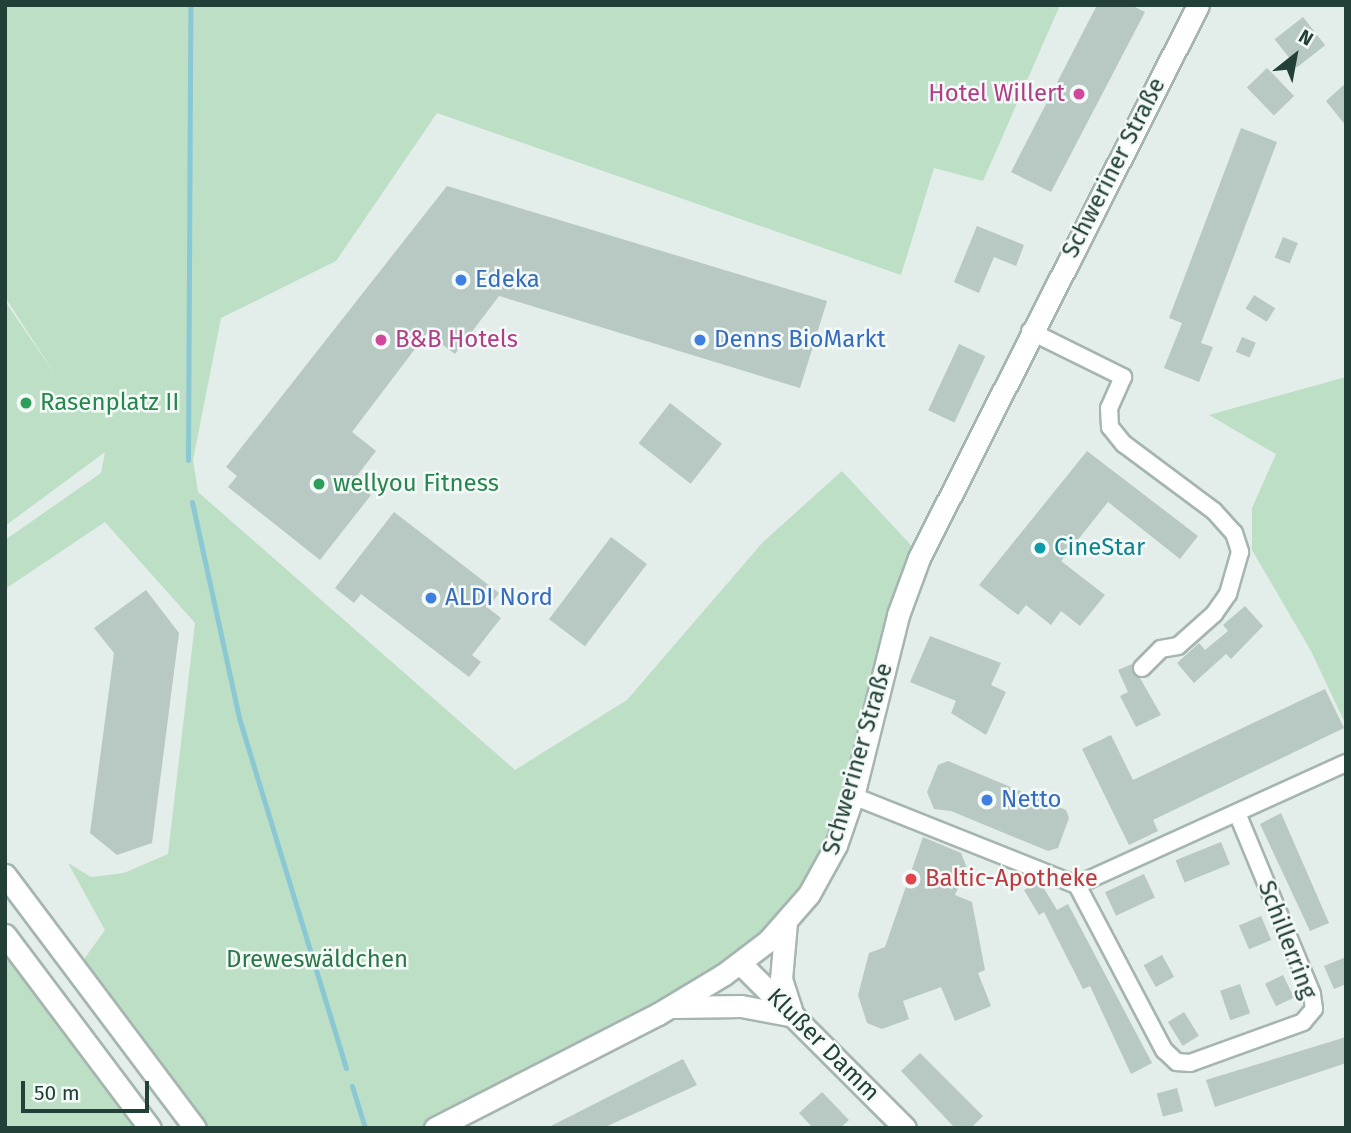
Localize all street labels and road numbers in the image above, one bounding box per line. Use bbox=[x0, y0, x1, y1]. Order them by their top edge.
street label: Schweriner Straße bbox=[1056, 73, 1172, 263]
street label: Schweriner Straße bbox=[817, 660, 899, 858]
street label: Schillerring bbox=[1251, 877, 1323, 1003]
street label: Klußer Damm bbox=[761, 983, 885, 1107]

